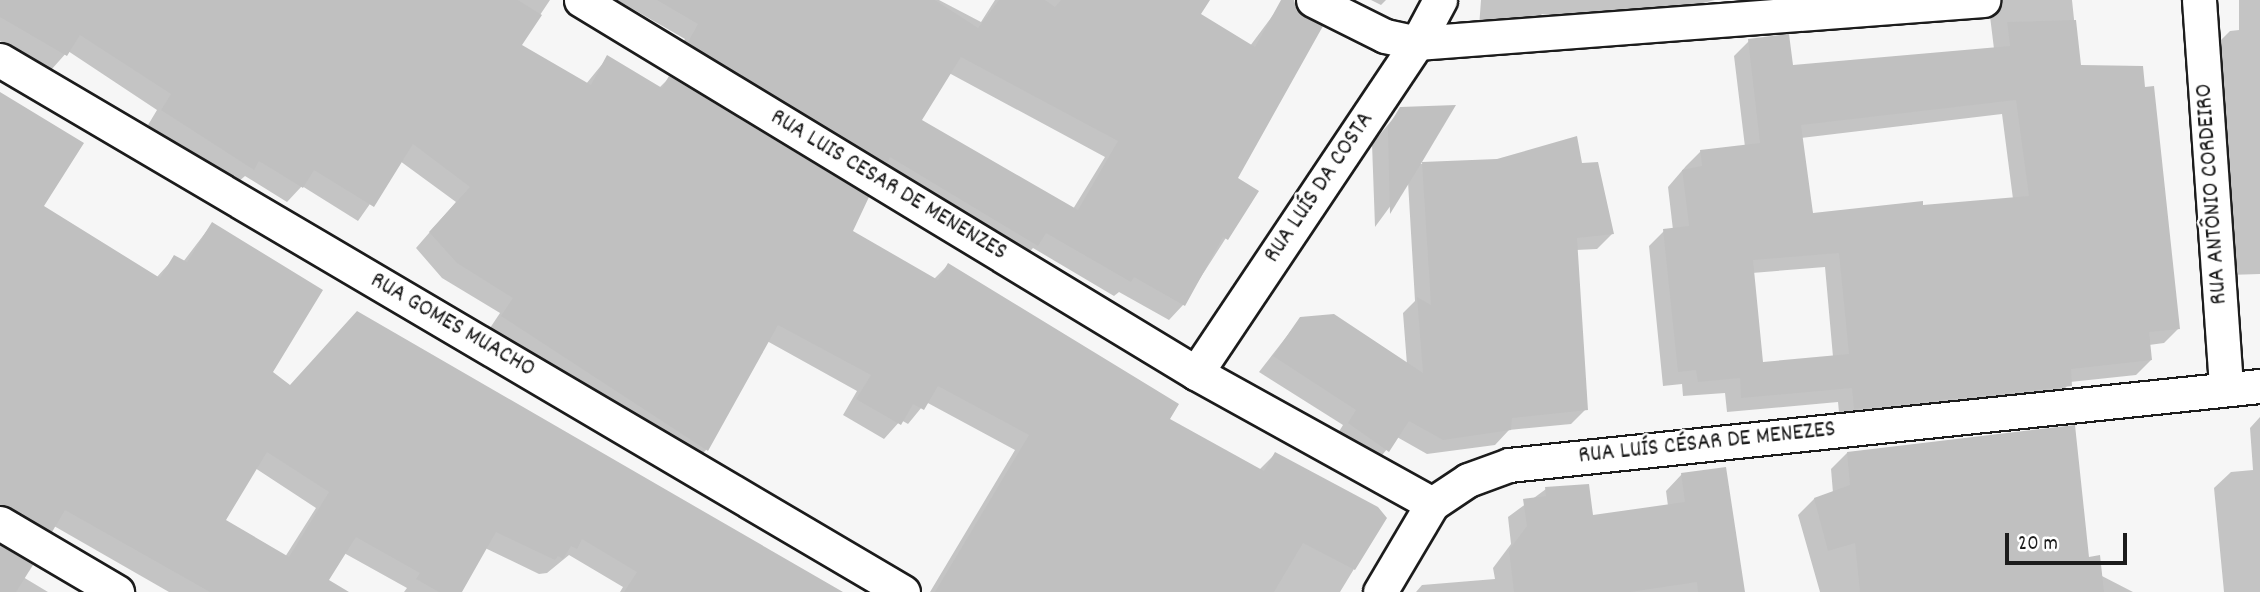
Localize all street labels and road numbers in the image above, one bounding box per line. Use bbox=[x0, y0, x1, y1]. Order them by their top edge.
street label: RUA ANTÔNIO CORDEIRO bbox=[2191, 82, 2235, 306]
street label: RUA LUIS CESAR DE MENENZES bbox=[765, 104, 1011, 268]
street label: RUA LUÍS DA COSTA bbox=[1259, 107, 1381, 269]
street label: RUA GOMES MUACHO bbox=[364, 267, 540, 385]
street label: RUA LUÍS CÉSAR DE MENEZES bbox=[1577, 416, 1837, 472]

